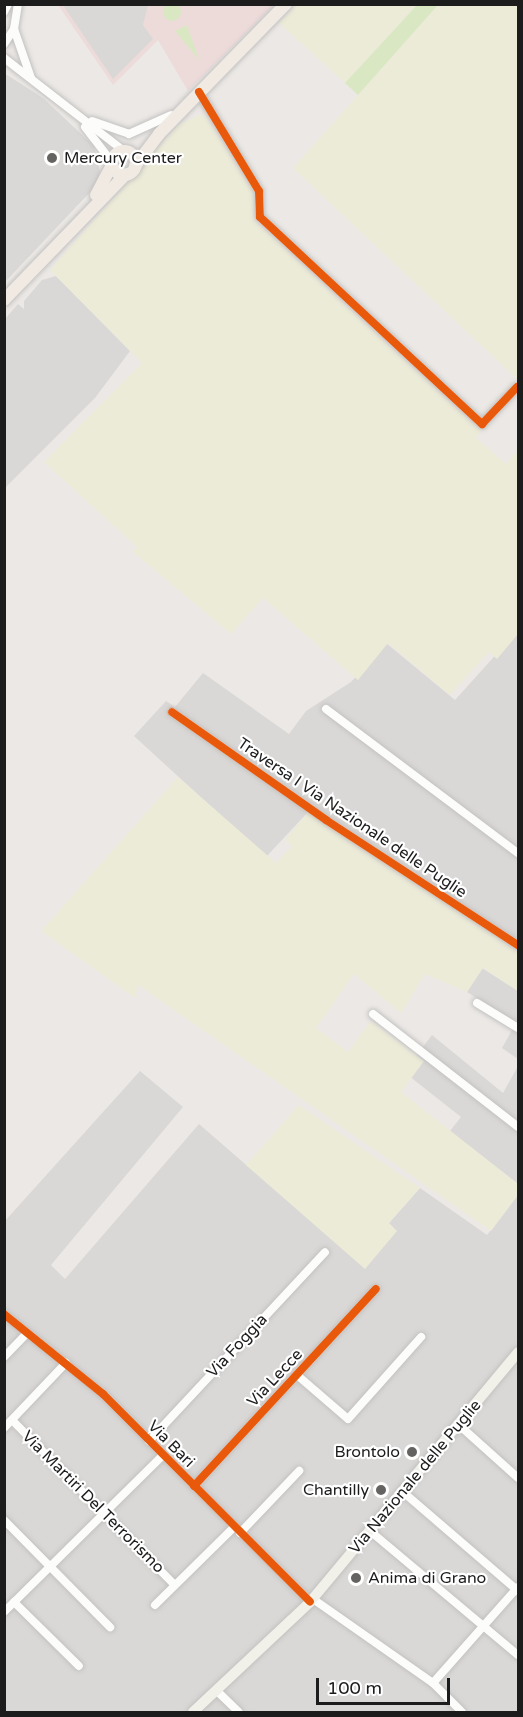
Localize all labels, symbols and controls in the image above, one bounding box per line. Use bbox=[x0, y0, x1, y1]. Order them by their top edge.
place label: Mercury Center bbox=[64, 148, 182, 168]
marker: Mercury Center bbox=[45, 151, 59, 165]
street label: Traversa I Via Nazionale delle Puglie bbox=[234, 734, 470, 902]
street label: Via Foggia bbox=[203, 1310, 271, 1382]
street label: Via Lecce bbox=[243, 1345, 307, 1411]
street label: Via Nazionale delle Puglie bbox=[345, 1396, 485, 1558]
street label: Via Bari bbox=[144, 1417, 198, 1471]
street label: Via Martiri Del Terrorismo bbox=[18, 1427, 168, 1577]
place label: Brontolo bbox=[334, 1442, 400, 1462]
marker: Brontolo bbox=[405, 1445, 419, 1459]
place label: Chantilly bbox=[303, 1480, 369, 1500]
marker: Chantilly bbox=[374, 1483, 388, 1497]
place label: Anima di Grano bbox=[368, 1568, 486, 1588]
marker: Anima di Grano bbox=[349, 1571, 363, 1585]
scale bar bbox=[319, 1666, 452, 1704]
text: 100 m bbox=[327, 1677, 382, 1699]

